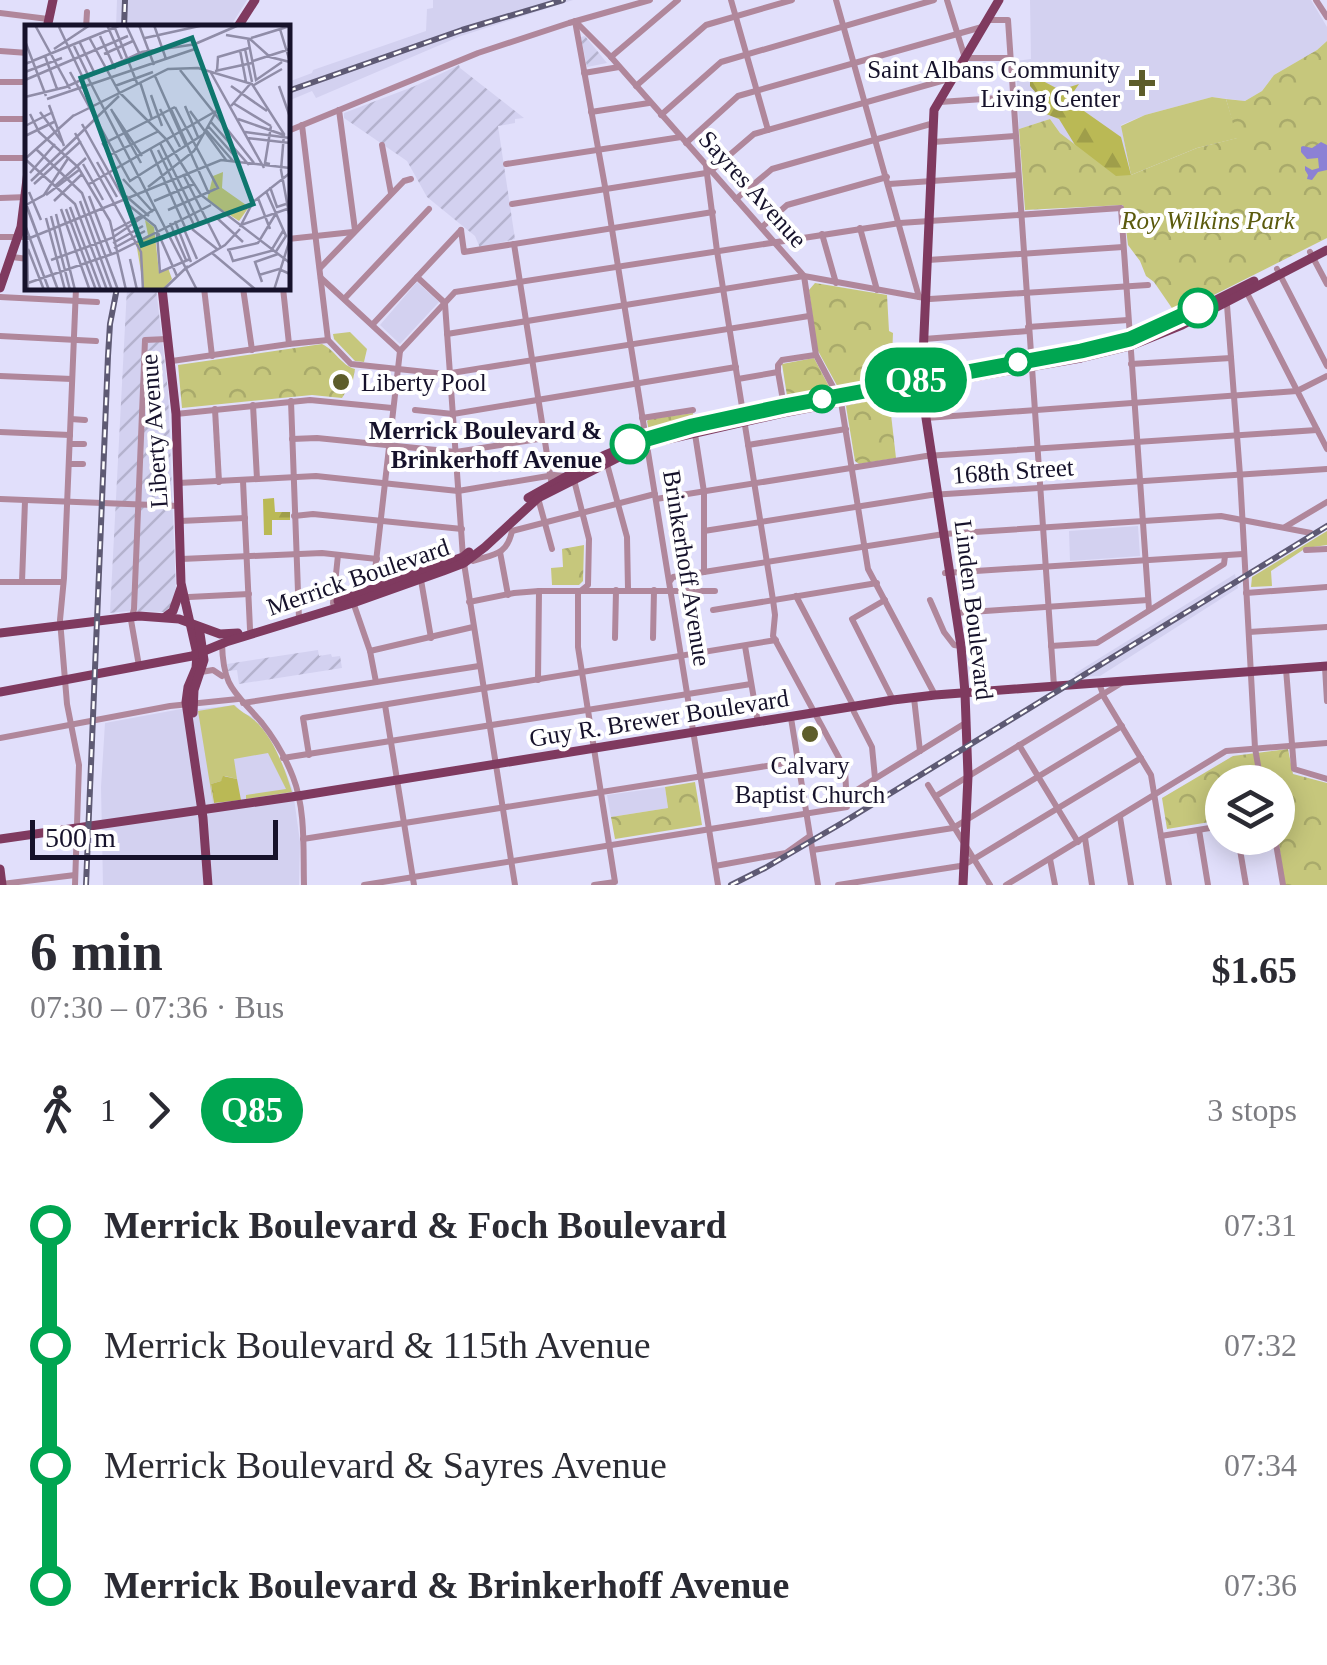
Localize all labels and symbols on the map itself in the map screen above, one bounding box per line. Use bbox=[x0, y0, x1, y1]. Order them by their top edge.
inset map bbox=[25, 25, 290, 290]
place label: Saint Albans Community Living Center bbox=[867, 56, 1121, 112]
marker: Saint Albans Community Living Center bbox=[1129, 70, 1155, 96]
street label: Sayres Avenue bbox=[694, 125, 812, 253]
park label: Roy Wilkins Park bbox=[1120, 207, 1296, 234]
unlabelled marker bbox=[1179, 289, 1217, 327]
line badge: Q85 bbox=[858, 348, 974, 412]
unlabelled marker bbox=[1005, 349, 1031, 375]
street label: Liberty Avenue bbox=[135, 353, 173, 509]
place label: Liberty Pool bbox=[361, 369, 487, 396]
marker: Liberty Pool bbox=[330, 371, 352, 393]
unlabelled marker bbox=[809, 386, 835, 412]
place label: Merrick Boulevard & Brinkerhoff Avenue bbox=[369, 417, 602, 473]
marker: Merrick Boulevard & Brinkerhoff Avenue bbox=[611, 425, 649, 463]
street label: 168th Street bbox=[951, 453, 1075, 489]
street label: Brinkerhoff Avenue bbox=[658, 468, 716, 668]
street label: Linden Boulevard bbox=[950, 518, 999, 702]
street label: Merrick Boulevard bbox=[263, 533, 453, 621]
street label: Guy R. Brewer Boulevard bbox=[527, 684, 791, 752]
marker: Calvary Baptist Church bbox=[799, 723, 821, 745]
place label: Calvary Baptist Church bbox=[735, 752, 886, 808]
scale bar bbox=[30, 815, 278, 860]

